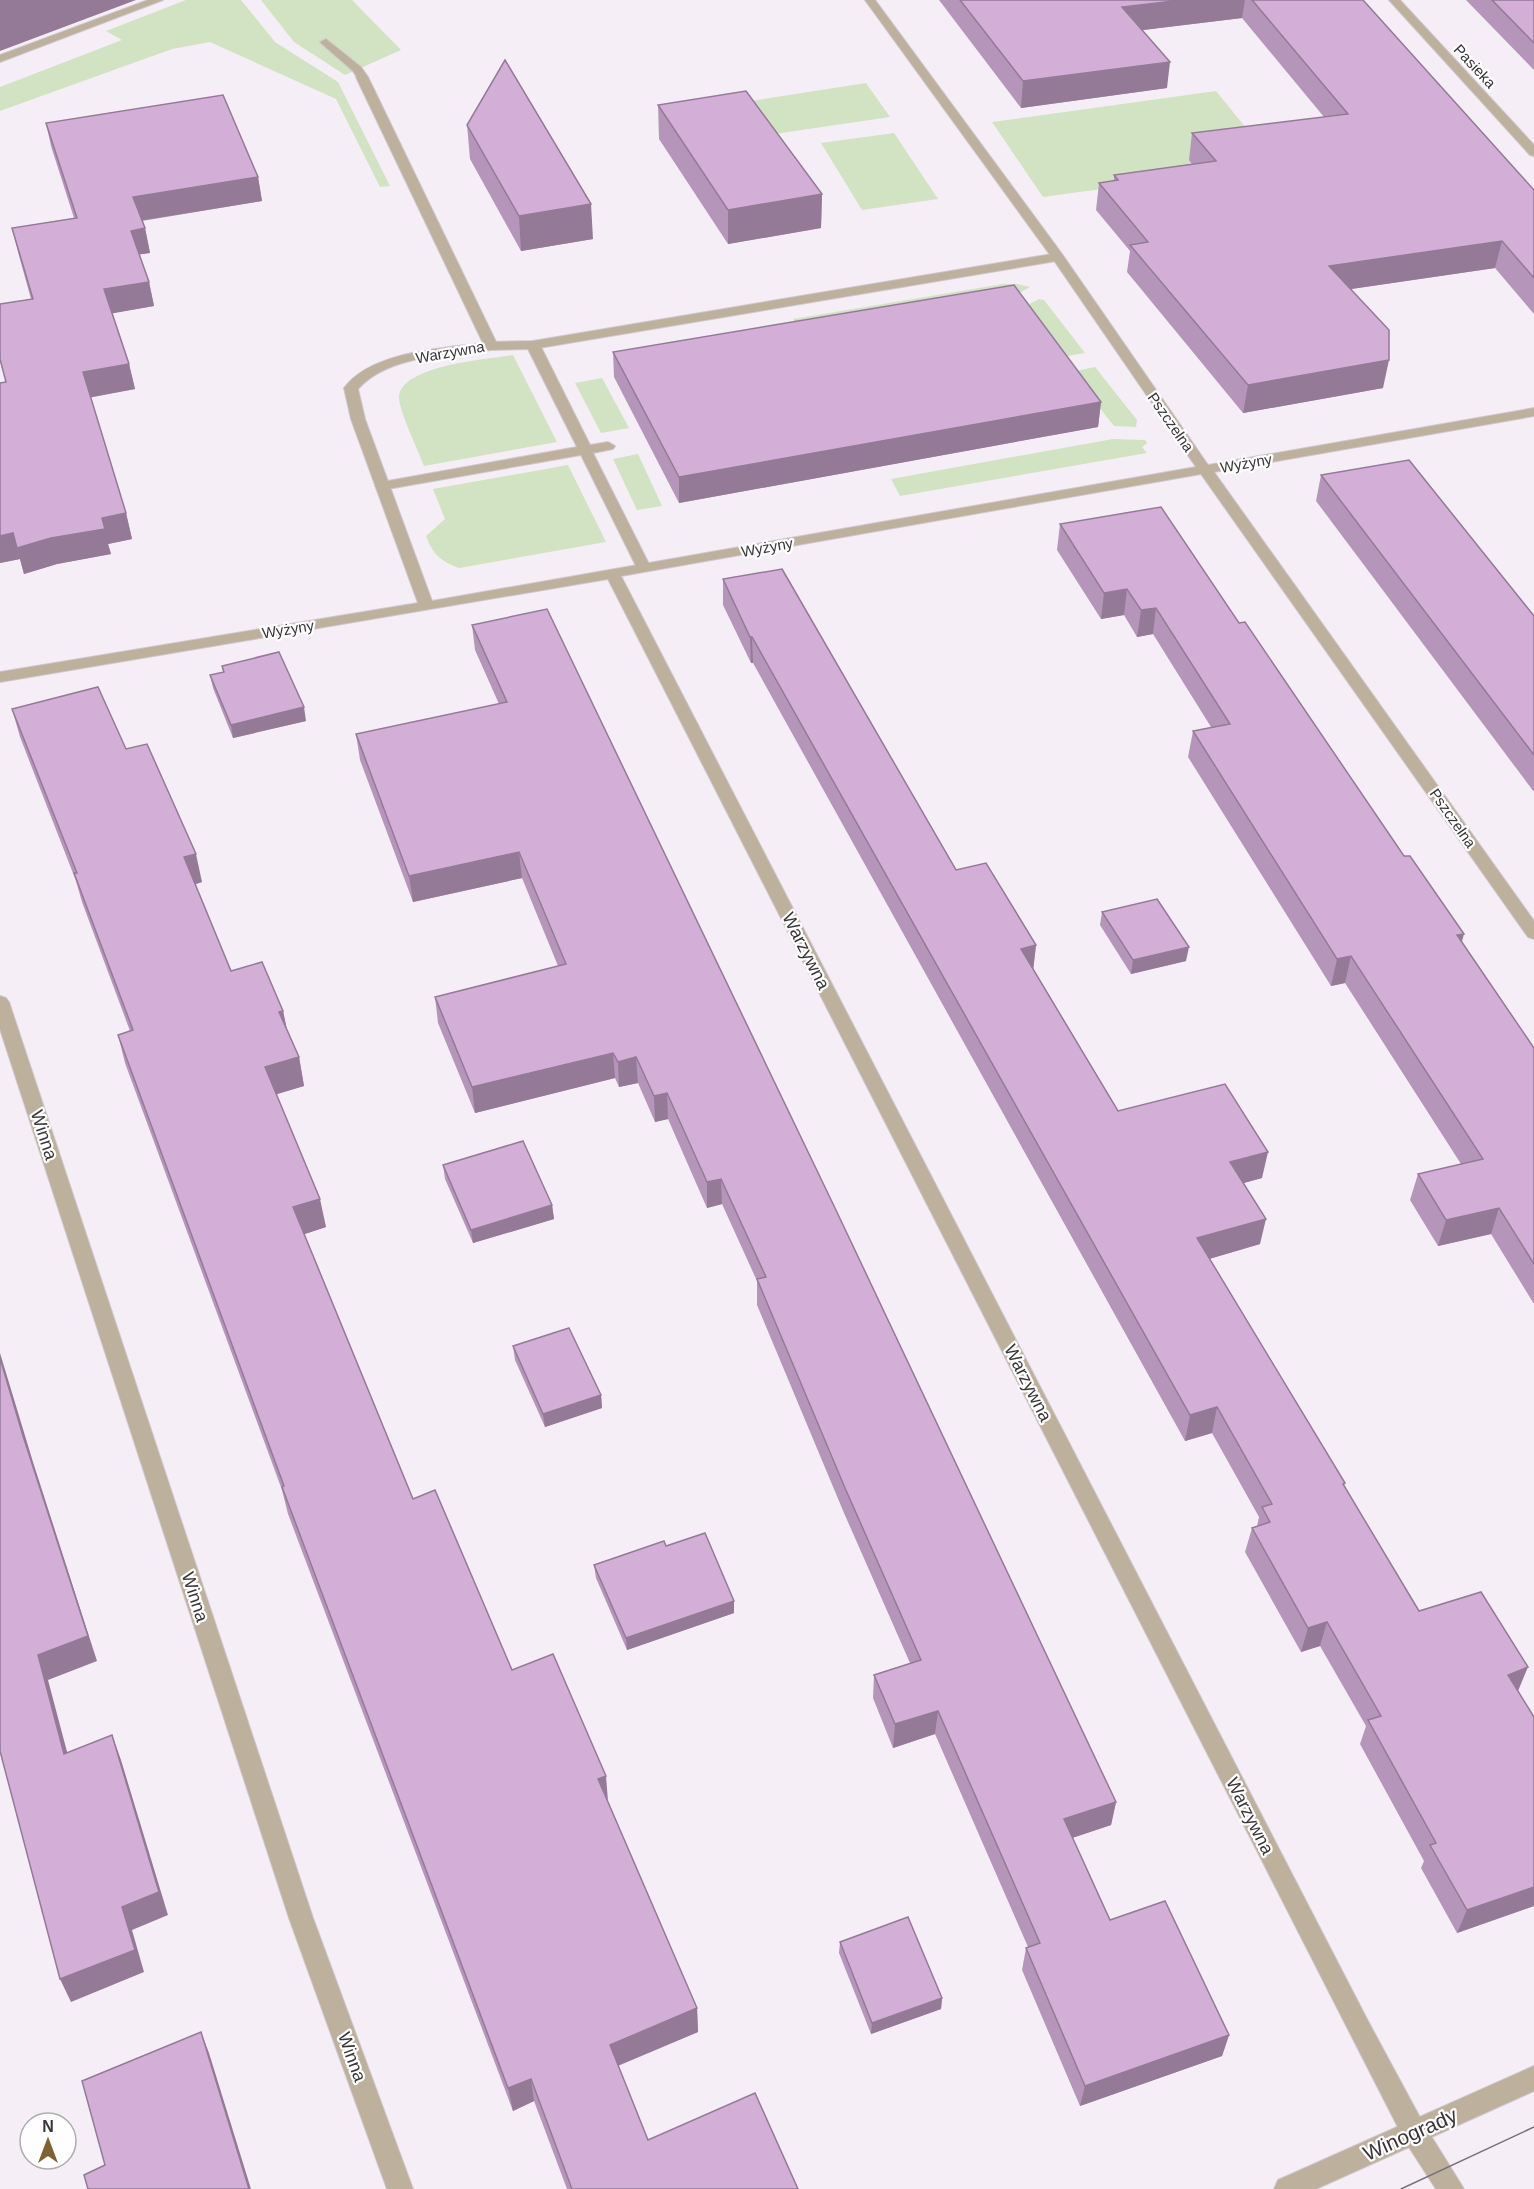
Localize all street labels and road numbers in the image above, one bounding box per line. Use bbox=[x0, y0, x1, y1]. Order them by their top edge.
street label: Pasieka bbox=[1451, 41, 1500, 92]
street label: Warzywna bbox=[414, 337, 486, 366]
street label: Pszczelna bbox=[1144, 389, 1198, 455]
street label: Wyżyny bbox=[1219, 450, 1274, 476]
street label: Wyżyny bbox=[740, 534, 795, 560]
street label: Wyżyny bbox=[261, 616, 316, 641]
street label: Pszczelna bbox=[1426, 785, 1480, 851]
street label: Warzywna bbox=[778, 909, 834, 994]
street label: Winna bbox=[27, 1108, 62, 1163]
street label: Warzywna bbox=[1000, 1341, 1056, 1426]
street label: Winna bbox=[178, 1570, 213, 1625]
street label: Warzywna bbox=[1222, 1774, 1278, 1859]
street label: Winna bbox=[334, 2030, 370, 2085]
street label: Winogrady bbox=[1359, 2103, 1461, 2165]

